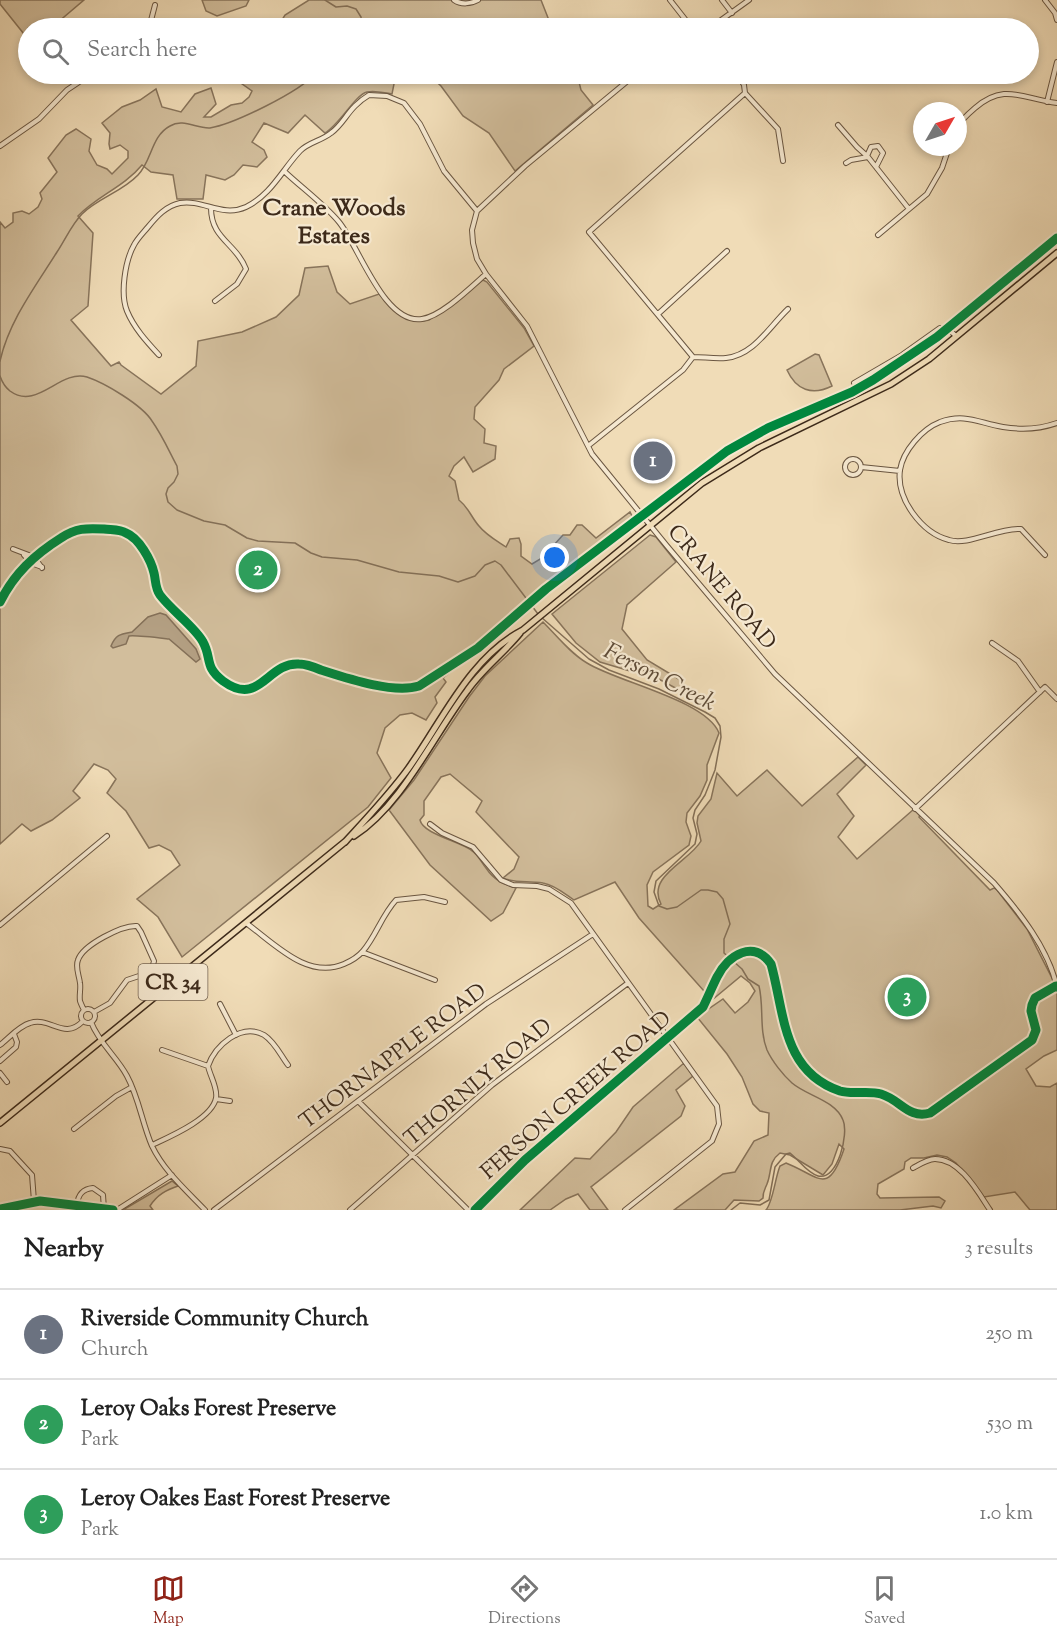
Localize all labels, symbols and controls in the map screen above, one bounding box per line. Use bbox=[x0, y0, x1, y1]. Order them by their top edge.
search box bbox=[18, 18, 1039, 84]
icon: search bbox=[39, 35, 72, 68]
text: Search here bbox=[87, 35, 197, 67]
north arrow bbox=[913, 102, 967, 156]
district label: Crane Woods Estates bbox=[263, 192, 405, 254]
pin: 1 bbox=[634, 438, 672, 484]
street label: CRANE ROAD bbox=[659, 518, 783, 658]
your location bbox=[540, 543, 569, 572]
pin: 2 bbox=[238, 548, 278, 592]
water label: Ferson Creek bbox=[597, 635, 721, 721]
road number: CR 34 bbox=[138, 964, 207, 1000]
pin: 3 bbox=[888, 974, 926, 1020]
street label: THORNAPPLE ROAD bbox=[294, 976, 494, 1138]
street label: FERSON CREEK ROAD bbox=[475, 1004, 679, 1188]
street label: THORNLY ROAD bbox=[398, 1012, 560, 1155]
text: Nearby bbox=[24, 1231, 104, 1268]
text: 3 results bbox=[964, 1235, 1033, 1264]
text: Riverside Community Church bbox=[81, 1304, 369, 1336]
text: 1 bbox=[40, 1320, 47, 1349]
text: 250 m bbox=[985, 1320, 1033, 1349]
text: Church bbox=[81, 1336, 148, 1365]
text: Leroy Oaks Forest Preserve bbox=[81, 1394, 336, 1426]
text: 2 bbox=[39, 1410, 48, 1439]
text: 530 m bbox=[987, 1410, 1033, 1439]
text: Park bbox=[81, 1426, 119, 1455]
text: Leroy Oakes East Forest Preserve bbox=[81, 1484, 390, 1516]
text: 3 bbox=[39, 1500, 48, 1529]
text: 1.0 km bbox=[979, 1500, 1033, 1529]
text: Park bbox=[81, 1516, 119, 1545]
tab: Map bbox=[152, 1572, 185, 1631]
tab: Directions bbox=[488, 1572, 561, 1631]
tab: Saved bbox=[864, 1572, 905, 1631]

